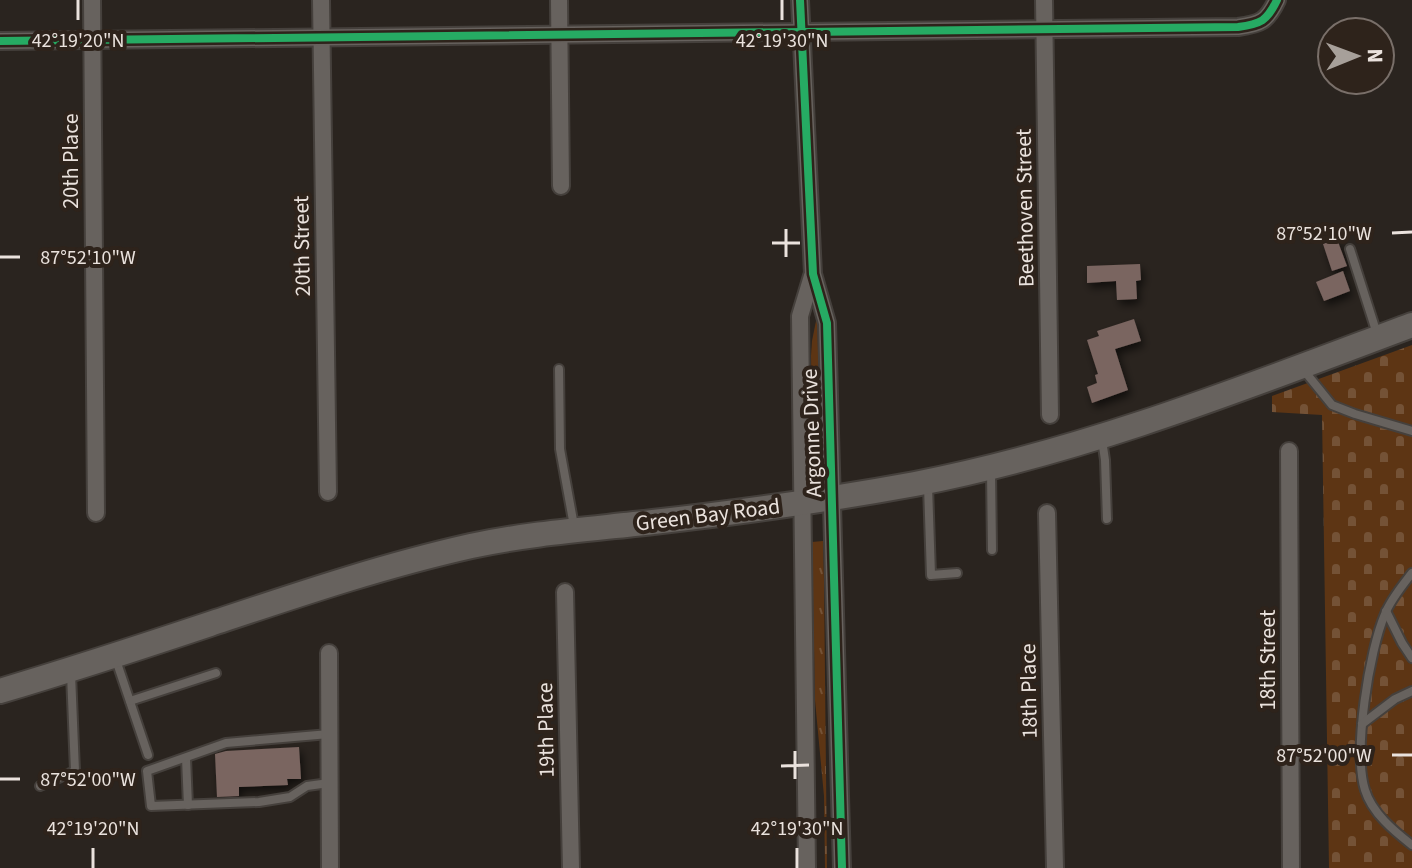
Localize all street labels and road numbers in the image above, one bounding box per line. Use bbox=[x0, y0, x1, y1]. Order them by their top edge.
street label: 20th Place bbox=[55, 113, 87, 209]
street label: Beethoven Street bbox=[1008, 128, 1042, 287]
street label: 20th Street bbox=[285, 195, 319, 297]
street label: Argonne Drive bbox=[794, 368, 830, 498]
street label: Green Bay Road bbox=[634, 490, 782, 540]
street label: 18th Street bbox=[1252, 609, 1284, 710]
street label: 18th Place bbox=[1012, 643, 1046, 739]
street label: 19th Place bbox=[529, 682, 563, 778]

